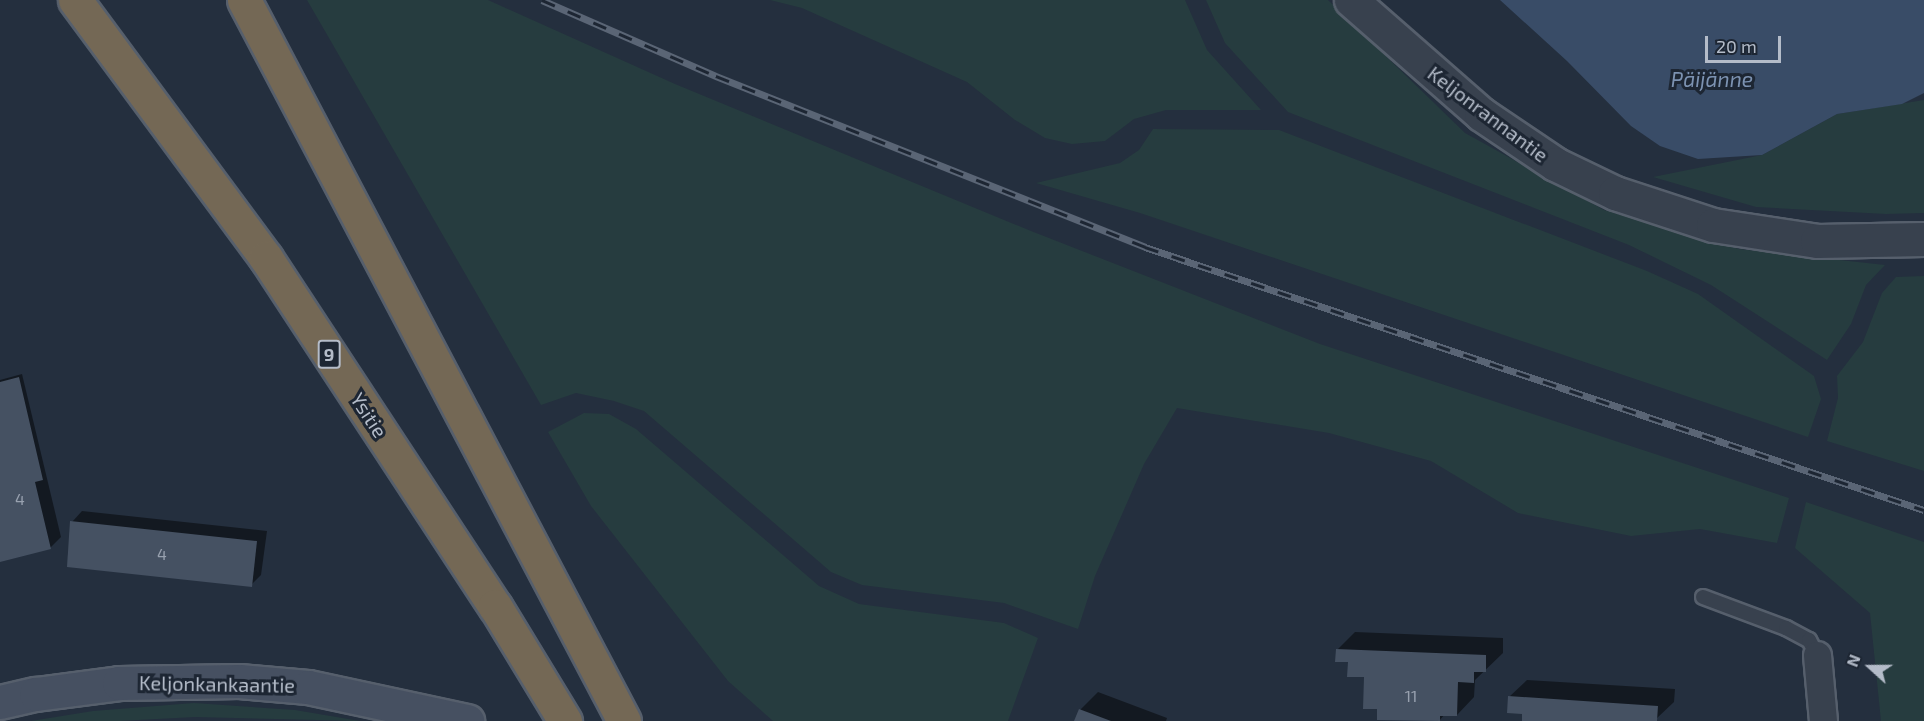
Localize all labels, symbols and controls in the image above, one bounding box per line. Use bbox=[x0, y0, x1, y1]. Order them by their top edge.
scale bar bbox=[1708, 24, 1784, 62]
text: 20 m bbox=[1716, 35, 1757, 57]
street label: Keljonrannantie bbox=[1423, 61, 1553, 167]
water label: Päijänne bbox=[1671, 66, 1753, 92]
road number: 9 bbox=[317, 339, 341, 369]
street label: Ysitie bbox=[346, 388, 392, 442]
house number: 4 bbox=[15, 489, 25, 509]
house number: 4 bbox=[157, 544, 167, 564]
north arrow bbox=[1840, 637, 1900, 697]
text: N bbox=[1842, 652, 1864, 669]
street label: Keljonkankaantie bbox=[139, 671, 295, 697]
house number: 11 bbox=[1405, 686, 1417, 706]

